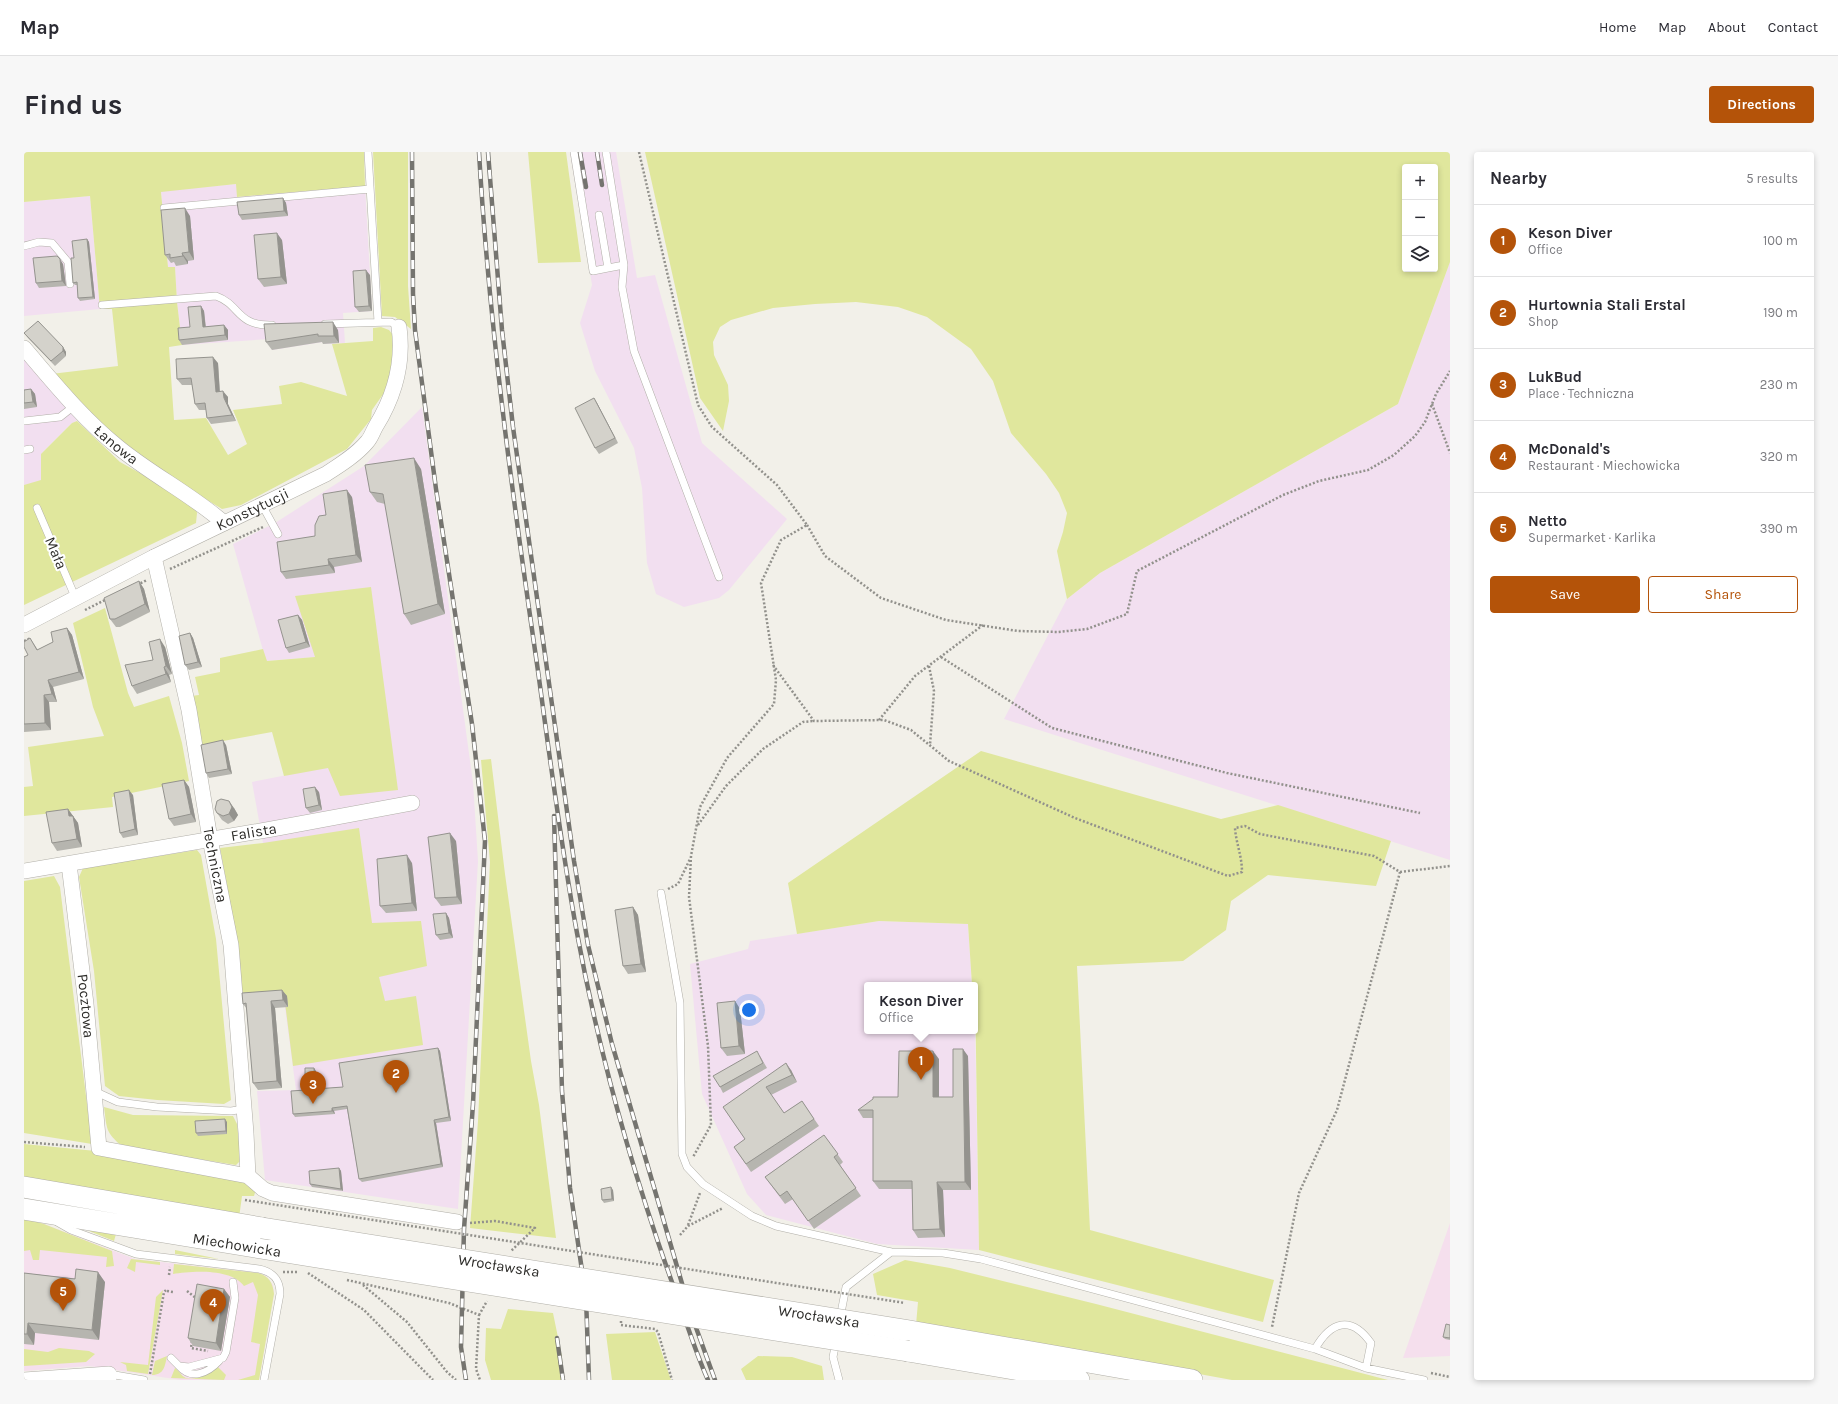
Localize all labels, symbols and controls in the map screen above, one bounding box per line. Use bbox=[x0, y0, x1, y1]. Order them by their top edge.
text: Map bbox=[20, 17, 59, 39]
text: Home bbox=[1599, 19, 1636, 36]
text: Map bbox=[1658, 19, 1686, 36]
text: About bbox=[1708, 19, 1746, 36]
text: Contact bbox=[1768, 19, 1818, 36]
button: Directions bbox=[1709, 86, 1814, 123]
text: Find us bbox=[24, 88, 123, 121]
map controls bbox=[1402, 164, 1438, 272]
button: + bbox=[1402, 164, 1438, 200]
text: Nearby bbox=[1490, 168, 1547, 188]
text: 5 results bbox=[1746, 171, 1798, 186]
button: − bbox=[1402, 200, 1438, 236]
text: Keson Diver bbox=[1528, 224, 1612, 242]
text: 1 bbox=[1501, 233, 1505, 248]
text: 100 m bbox=[1763, 233, 1798, 248]
button: layers bbox=[1402, 236, 1438, 272]
text: Office bbox=[1528, 242, 1563, 257]
text: Hurtownia Stali Erstal bbox=[1528, 296, 1686, 314]
text: 2 bbox=[1499, 305, 1507, 320]
text: 190 m bbox=[1763, 305, 1798, 320]
text: Shop bbox=[1528, 314, 1558, 329]
text: LukBud bbox=[1528, 368, 1582, 386]
text: 3 bbox=[1499, 377, 1507, 392]
text: 230 m bbox=[1760, 377, 1798, 392]
text: Place · Techniczna bbox=[1528, 386, 1634, 401]
street label: Łanowa bbox=[90, 422, 142, 468]
text: McDonald's bbox=[1528, 440, 1610, 458]
text: 4 bbox=[1499, 449, 1507, 464]
text: 320 m bbox=[1760, 449, 1798, 464]
text: Restaurant · Miechowicka bbox=[1528, 458, 1680, 473]
street label: Konstytucji bbox=[213, 484, 292, 535]
text: Netto bbox=[1528, 512, 1567, 530]
text: 5 bbox=[1499, 521, 1507, 536]
text: 390 m bbox=[1760, 521, 1798, 536]
text: Supermarket · Karlika bbox=[1528, 530, 1656, 545]
street label: Mała bbox=[41, 534, 71, 572]
button: Save bbox=[1490, 576, 1640, 613]
button: Share bbox=[1648, 576, 1798, 613]
street label: Falista bbox=[229, 819, 278, 845]
street label: Techniczna bbox=[199, 826, 231, 904]
street label: Pocztowa bbox=[73, 973, 98, 1039]
popup bbox=[864, 982, 978, 1034]
text: Keson Diver bbox=[879, 992, 963, 1010]
your location bbox=[739, 1000, 759, 1020]
text: Office bbox=[879, 1010, 913, 1025]
pin: 1 bbox=[908, 1047, 934, 1080]
pin: 2 bbox=[383, 1060, 409, 1093]
pin: 3 bbox=[300, 1071, 326, 1104]
street label: Miechowicka bbox=[191, 1229, 283, 1261]
street label: Wrocławska bbox=[457, 1250, 541, 1281]
pin: 5 bbox=[50, 1278, 76, 1311]
pin: 4 bbox=[200, 1289, 226, 1322]
street label: Wrocławska bbox=[777, 1301, 861, 1332]

